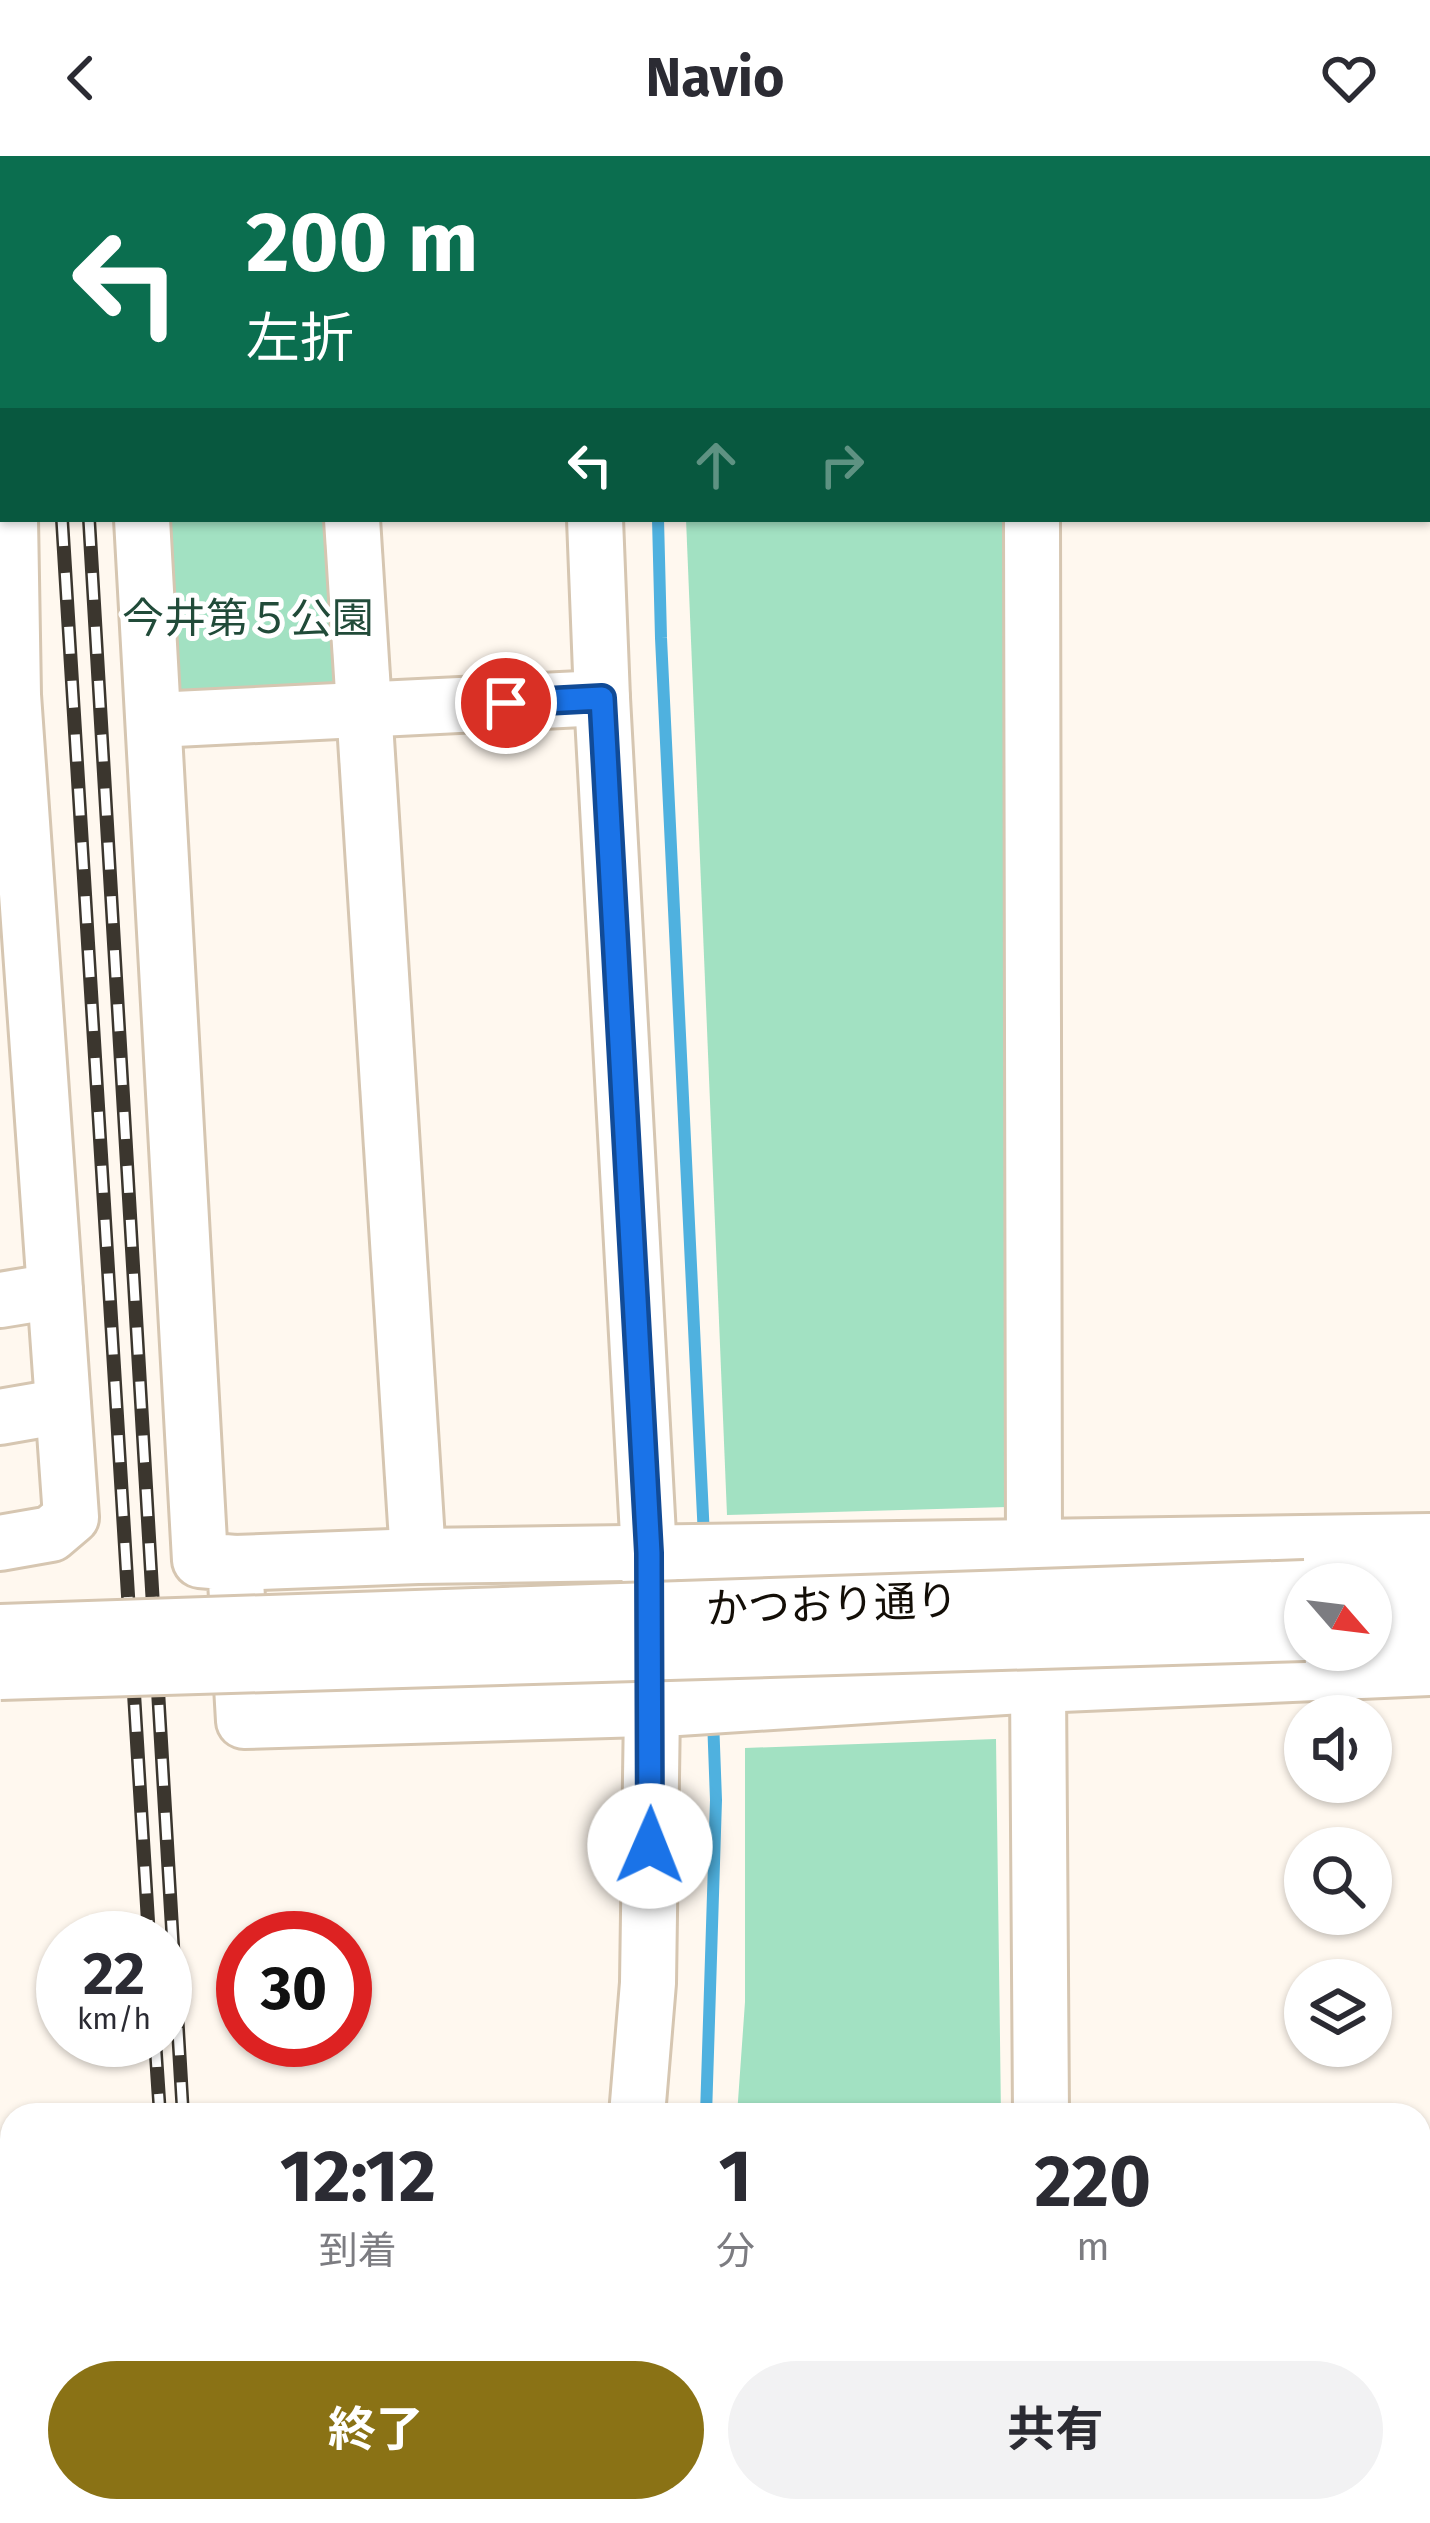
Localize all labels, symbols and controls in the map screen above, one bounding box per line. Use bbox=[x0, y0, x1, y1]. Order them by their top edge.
icon: back bbox=[48, 45, 114, 111]
icon: heart bbox=[1316, 45, 1382, 111]
text: Navio bbox=[645, 46, 785, 110]
text: 200 m bbox=[246, 192, 479, 293]
icon: left bbox=[48, 204, 204, 360]
text: 左折 bbox=[246, 307, 354, 371]
icon: left bbox=[557, 432, 623, 498]
icon: ahead bbox=[683, 432, 749, 498]
icon: right bbox=[809, 432, 875, 498]
park label: 今井第５公園 bbox=[122, 594, 374, 644]
pin bbox=[455, 652, 557, 754]
icon: arrive bbox=[473, 670, 539, 736]
north arrow bbox=[1284, 1563, 1392, 1671]
map controls bbox=[1284, 1563, 1392, 2067]
street label: かつおり通り bbox=[705, 1576, 959, 1634]
button: sound bbox=[1284, 1695, 1392, 1803]
position arrow bbox=[587, 1783, 713, 1909]
button: search bbox=[1284, 1827, 1392, 1935]
speed limit sign: 30 bbox=[216, 1911, 372, 2067]
text: 22 bbox=[83, 1938, 145, 2010]
button: layers bbox=[1284, 1959, 1392, 2067]
text: km/h bbox=[77, 2001, 151, 2037]
text: 12:12 bbox=[280, 2134, 436, 2220]
text: 1 bbox=[719, 2134, 752, 2220]
text: 220 bbox=[1035, 2139, 1151, 2225]
text: m bbox=[1076, 2224, 1110, 2270]
text: 到着 bbox=[319, 2228, 397, 2274]
text: 分 bbox=[716, 2228, 755, 2274]
button: 終了 bbox=[48, 2361, 704, 2499]
button: 共有 bbox=[728, 2361, 1383, 2499]

